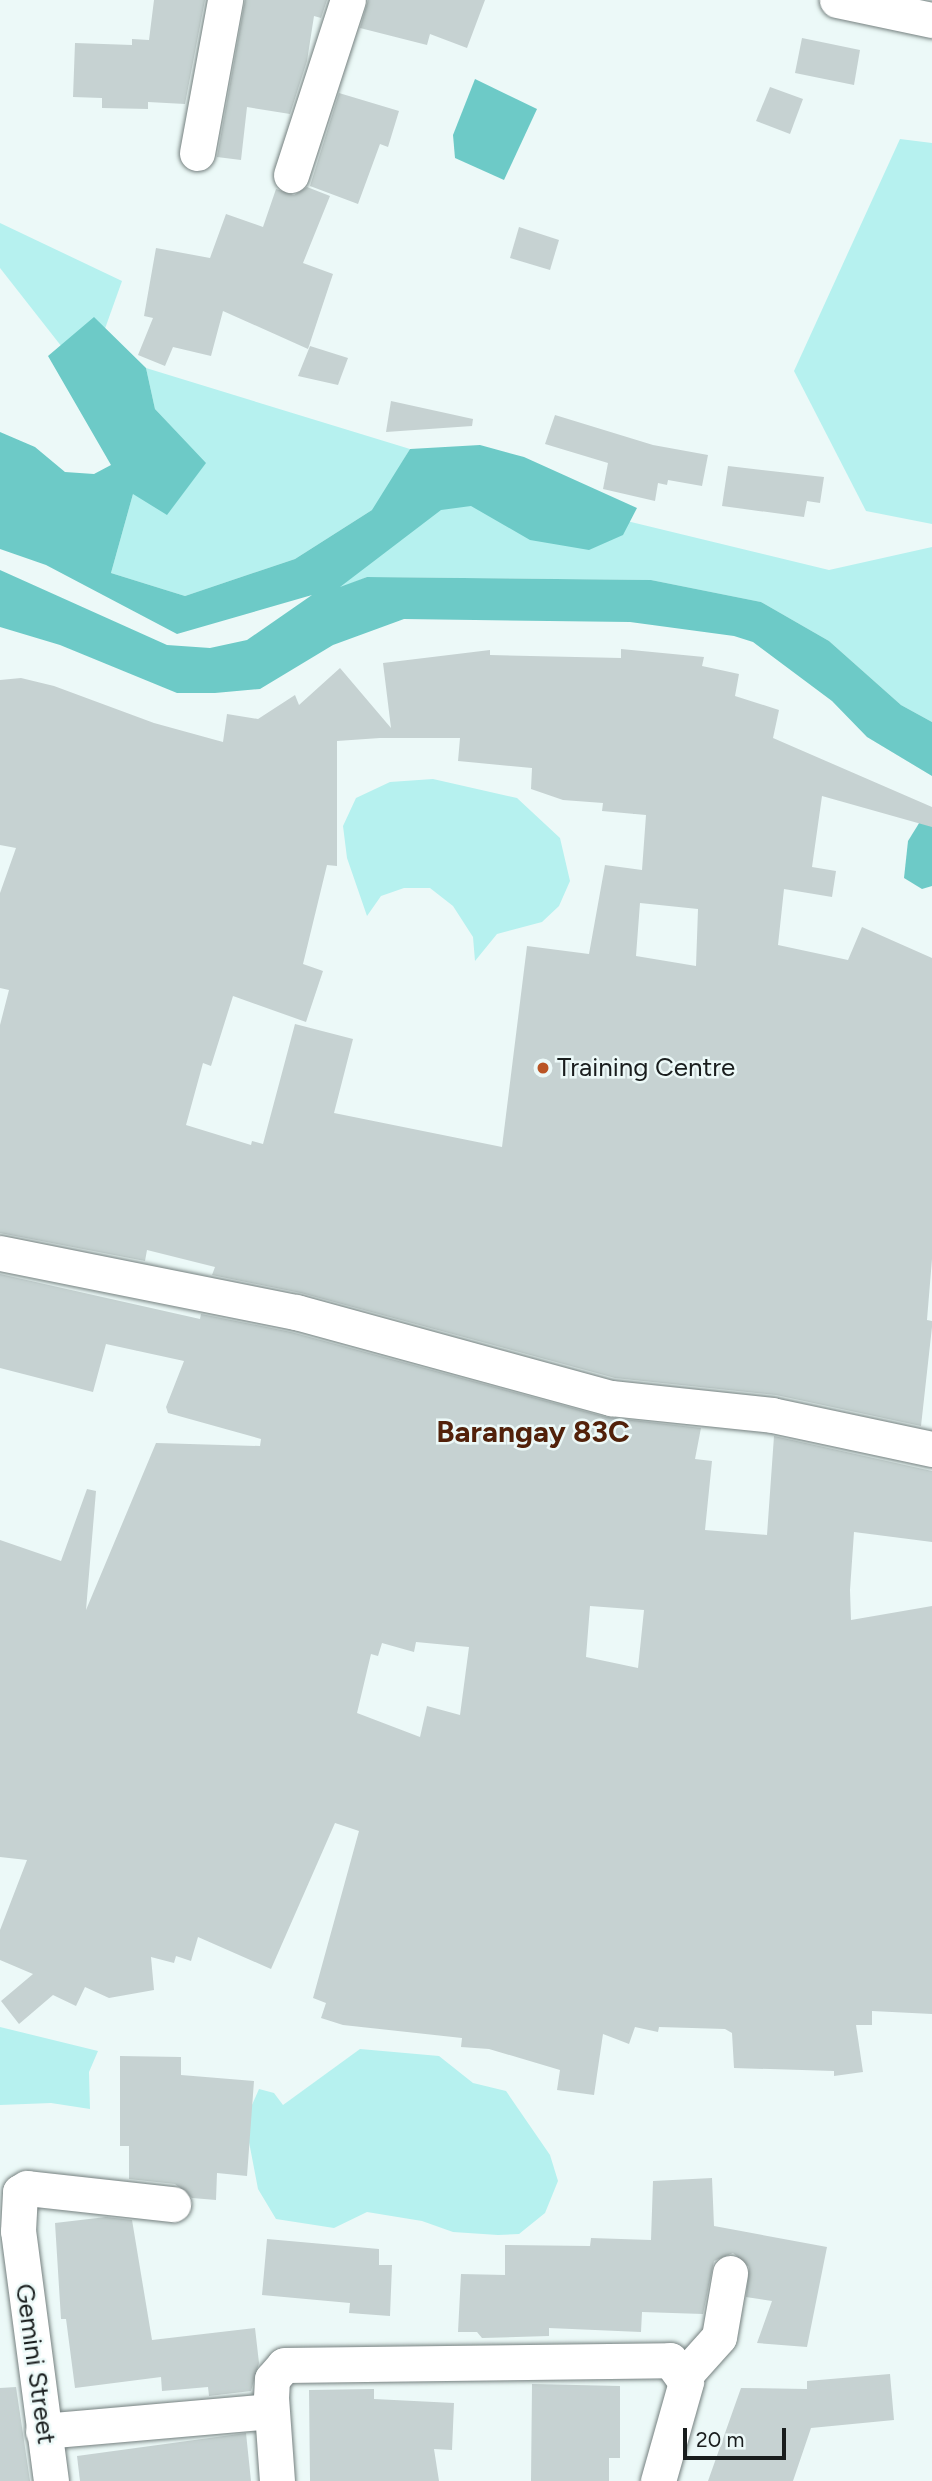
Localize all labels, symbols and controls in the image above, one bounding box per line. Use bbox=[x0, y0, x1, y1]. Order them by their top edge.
place label: Training Centre bbox=[557, 1052, 735, 1084]
marker: Training Centre bbox=[535, 1060, 551, 1076]
district label: Barangay 83C bbox=[436, 1414, 630, 1450]
street label: Gemini Street bbox=[8, 2282, 62, 2446]
scale bar bbox=[687, 2414, 790, 2458]
text: 20 m bbox=[696, 2427, 744, 2452]

